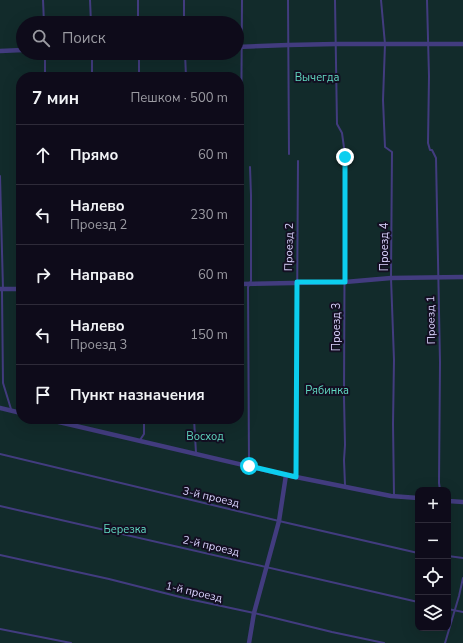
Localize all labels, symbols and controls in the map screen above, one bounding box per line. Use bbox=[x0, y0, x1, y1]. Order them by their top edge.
search box bbox=[16, 16, 244, 60]
icon: search bbox=[30, 27, 52, 49]
text: Поиск bbox=[62, 28, 106, 48]
park label: Вычегда bbox=[295, 70, 339, 85]
text: 7 мин bbox=[32, 87, 79, 110]
text: Пешком · 500 m bbox=[130, 89, 228, 107]
icon: ahead bbox=[32, 144, 54, 166]
text: Прямо bbox=[70, 145, 118, 165]
text: 60 m bbox=[198, 146, 228, 164]
route end bbox=[336, 148, 354, 166]
text: Налево bbox=[70, 196, 125, 216]
icon: left bbox=[32, 204, 54, 226]
text: 230 m bbox=[190, 206, 228, 224]
text: Проезд 2 bbox=[70, 216, 127, 234]
street label: Проезд 4 bbox=[377, 222, 392, 271]
street label: Проезд 2 bbox=[281, 223, 297, 271]
icon: right bbox=[32, 264, 54, 286]
text: Направо bbox=[70, 265, 134, 285]
text: 60 m bbox=[198, 266, 228, 284]
street label: Проезд 1 bbox=[423, 296, 439, 344]
street label: Проезд 3 bbox=[329, 303, 344, 351]
text: Налево bbox=[70, 316, 125, 336]
icon: left bbox=[32, 324, 54, 346]
text: 150 m bbox=[190, 326, 228, 344]
text: Проезд 3 bbox=[70, 336, 127, 354]
park label: Рябинка bbox=[305, 383, 349, 398]
icon: arrive bbox=[32, 384, 54, 406]
text: Пункт назначения bbox=[70, 385, 205, 405]
park label: Восход bbox=[186, 429, 224, 444]
route start bbox=[240, 457, 258, 475]
street label: 3-й проезд bbox=[181, 483, 241, 511]
map controls bbox=[415, 487, 451, 631]
button: + bbox=[415, 487, 451, 523]
park label: Березка bbox=[104, 522, 147, 537]
button: − bbox=[415, 523, 451, 559]
street label: 2-й проезд bbox=[181, 532, 241, 560]
button: locate bbox=[415, 559, 451, 595]
street label: 1-й проезд bbox=[164, 578, 224, 606]
button: layers bbox=[415, 595, 451, 631]

